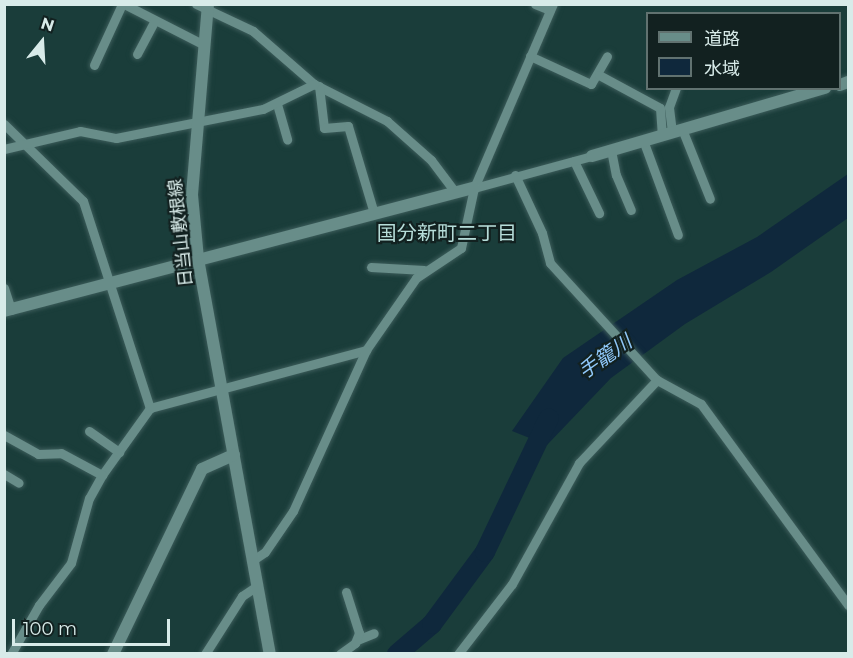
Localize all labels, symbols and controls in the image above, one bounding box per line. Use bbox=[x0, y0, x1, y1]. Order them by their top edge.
north arrow bbox=[12, 12, 72, 72]
legend bbox=[646, 12, 841, 90]
text: N bbox=[39, 13, 57, 35]
text: 道路 bbox=[704, 28, 740, 50]
text: 水域 bbox=[704, 58, 740, 80]
street label: 日当山敷根線 bbox=[165, 178, 197, 288]
district label: 国分新町二丁目 bbox=[377, 221, 517, 245]
water label: 手籠川 bbox=[574, 330, 636, 384]
scale bar bbox=[15, 607, 172, 645]
text: 100 m bbox=[23, 618, 77, 640]

